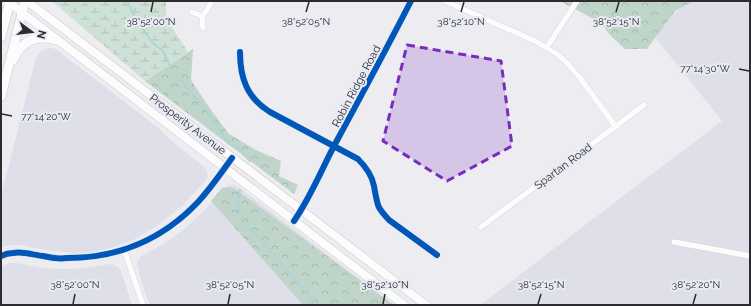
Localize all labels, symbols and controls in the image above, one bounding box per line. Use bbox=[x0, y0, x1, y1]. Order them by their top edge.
north arrow bbox=[12, 12, 52, 52]
text: 38°52'00"N bbox=[126, 16, 176, 27]
text: 38°52'05"N bbox=[282, 16, 330, 27]
text: 38°52'10"N bbox=[437, 16, 485, 27]
text: 38°52'15"N bbox=[593, 16, 639, 27]
text: N bbox=[34, 29, 49, 40]
street label: Robin Ridge Road bbox=[329, 43, 384, 129]
text: 77°14'30"W bbox=[680, 63, 730, 74]
street label: Prosperity Avenue bbox=[147, 91, 229, 158]
text: 77°14'20"W bbox=[21, 111, 71, 122]
street label: Spartan Road bbox=[532, 140, 595, 192]
text: 38°52'00"N bbox=[50, 279, 100, 290]
text: 38°52'05"N bbox=[206, 279, 254, 290]
text: 38°52'10"N bbox=[361, 279, 409, 290]
text: 38°52'15"N bbox=[518, 279, 564, 290]
text: 38°52'20"N bbox=[672, 279, 720, 290]

